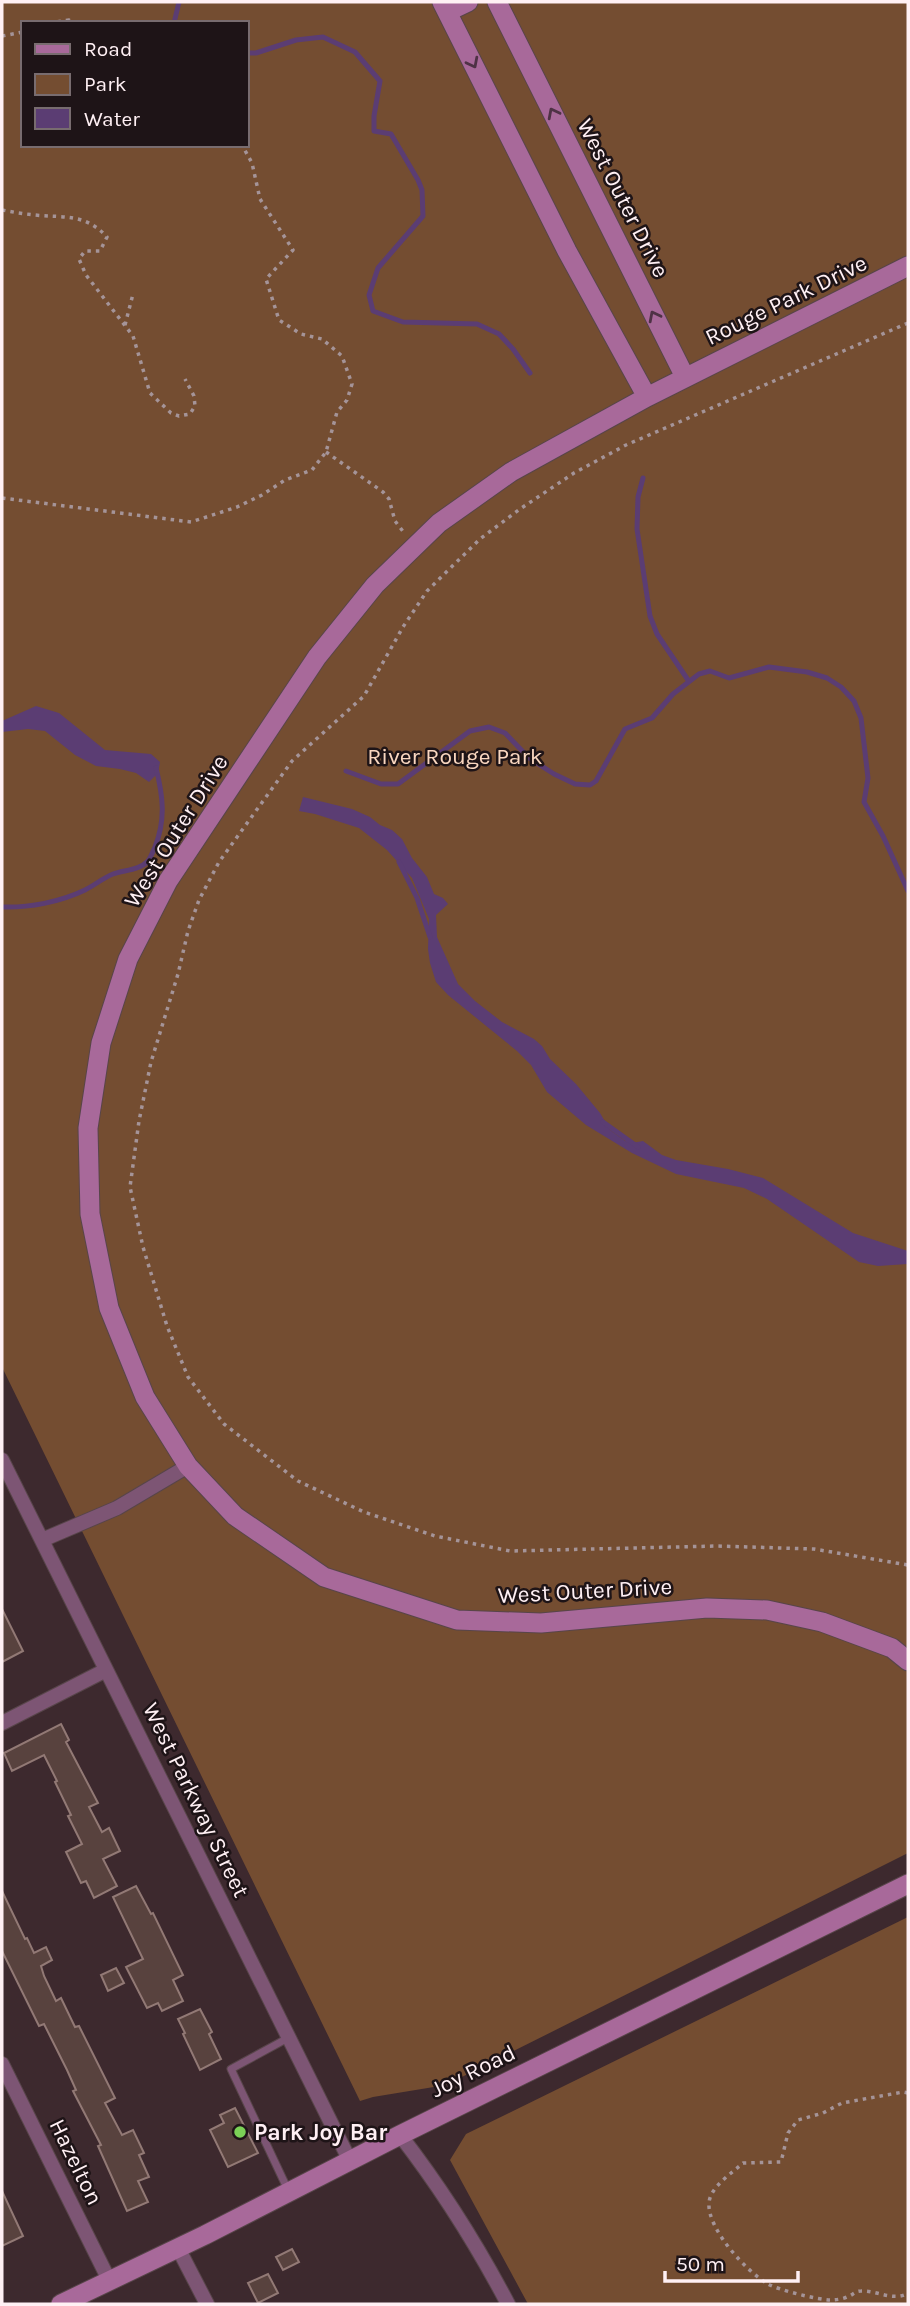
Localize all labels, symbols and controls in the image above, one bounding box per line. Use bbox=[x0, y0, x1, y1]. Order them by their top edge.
legend bbox=[21, 21, 248, 147]
text: Road bbox=[84, 37, 132, 61]
one-way arrow bbox=[464, 56, 478, 68]
text: Park bbox=[84, 72, 127, 96]
text: Water bbox=[84, 107, 140, 131]
one-way arrow bbox=[547, 108, 561, 120]
street label: West Outer Drive bbox=[571, 114, 675, 282]
street label: Rouge Park Drive bbox=[701, 249, 871, 351]
one-way arrow bbox=[649, 311, 663, 323]
park label: River Rouge Park bbox=[367, 743, 543, 770]
street label: West Outer Drive bbox=[118, 750, 234, 912]
street label: West Outer Drive bbox=[497, 1573, 673, 1609]
street label: West Parkway Street bbox=[137, 1698, 255, 1902]
street label: Joy Road bbox=[426, 2039, 520, 2103]
street label: Hazelton bbox=[44, 2115, 108, 2209]
place label: Park Joy Bar bbox=[254, 2119, 387, 2146]
marker: Park Joy Bar bbox=[232, 2124, 248, 2140]
scale bar bbox=[665, 2240, 798, 2284]
text: 50 m bbox=[676, 2252, 725, 2276]

